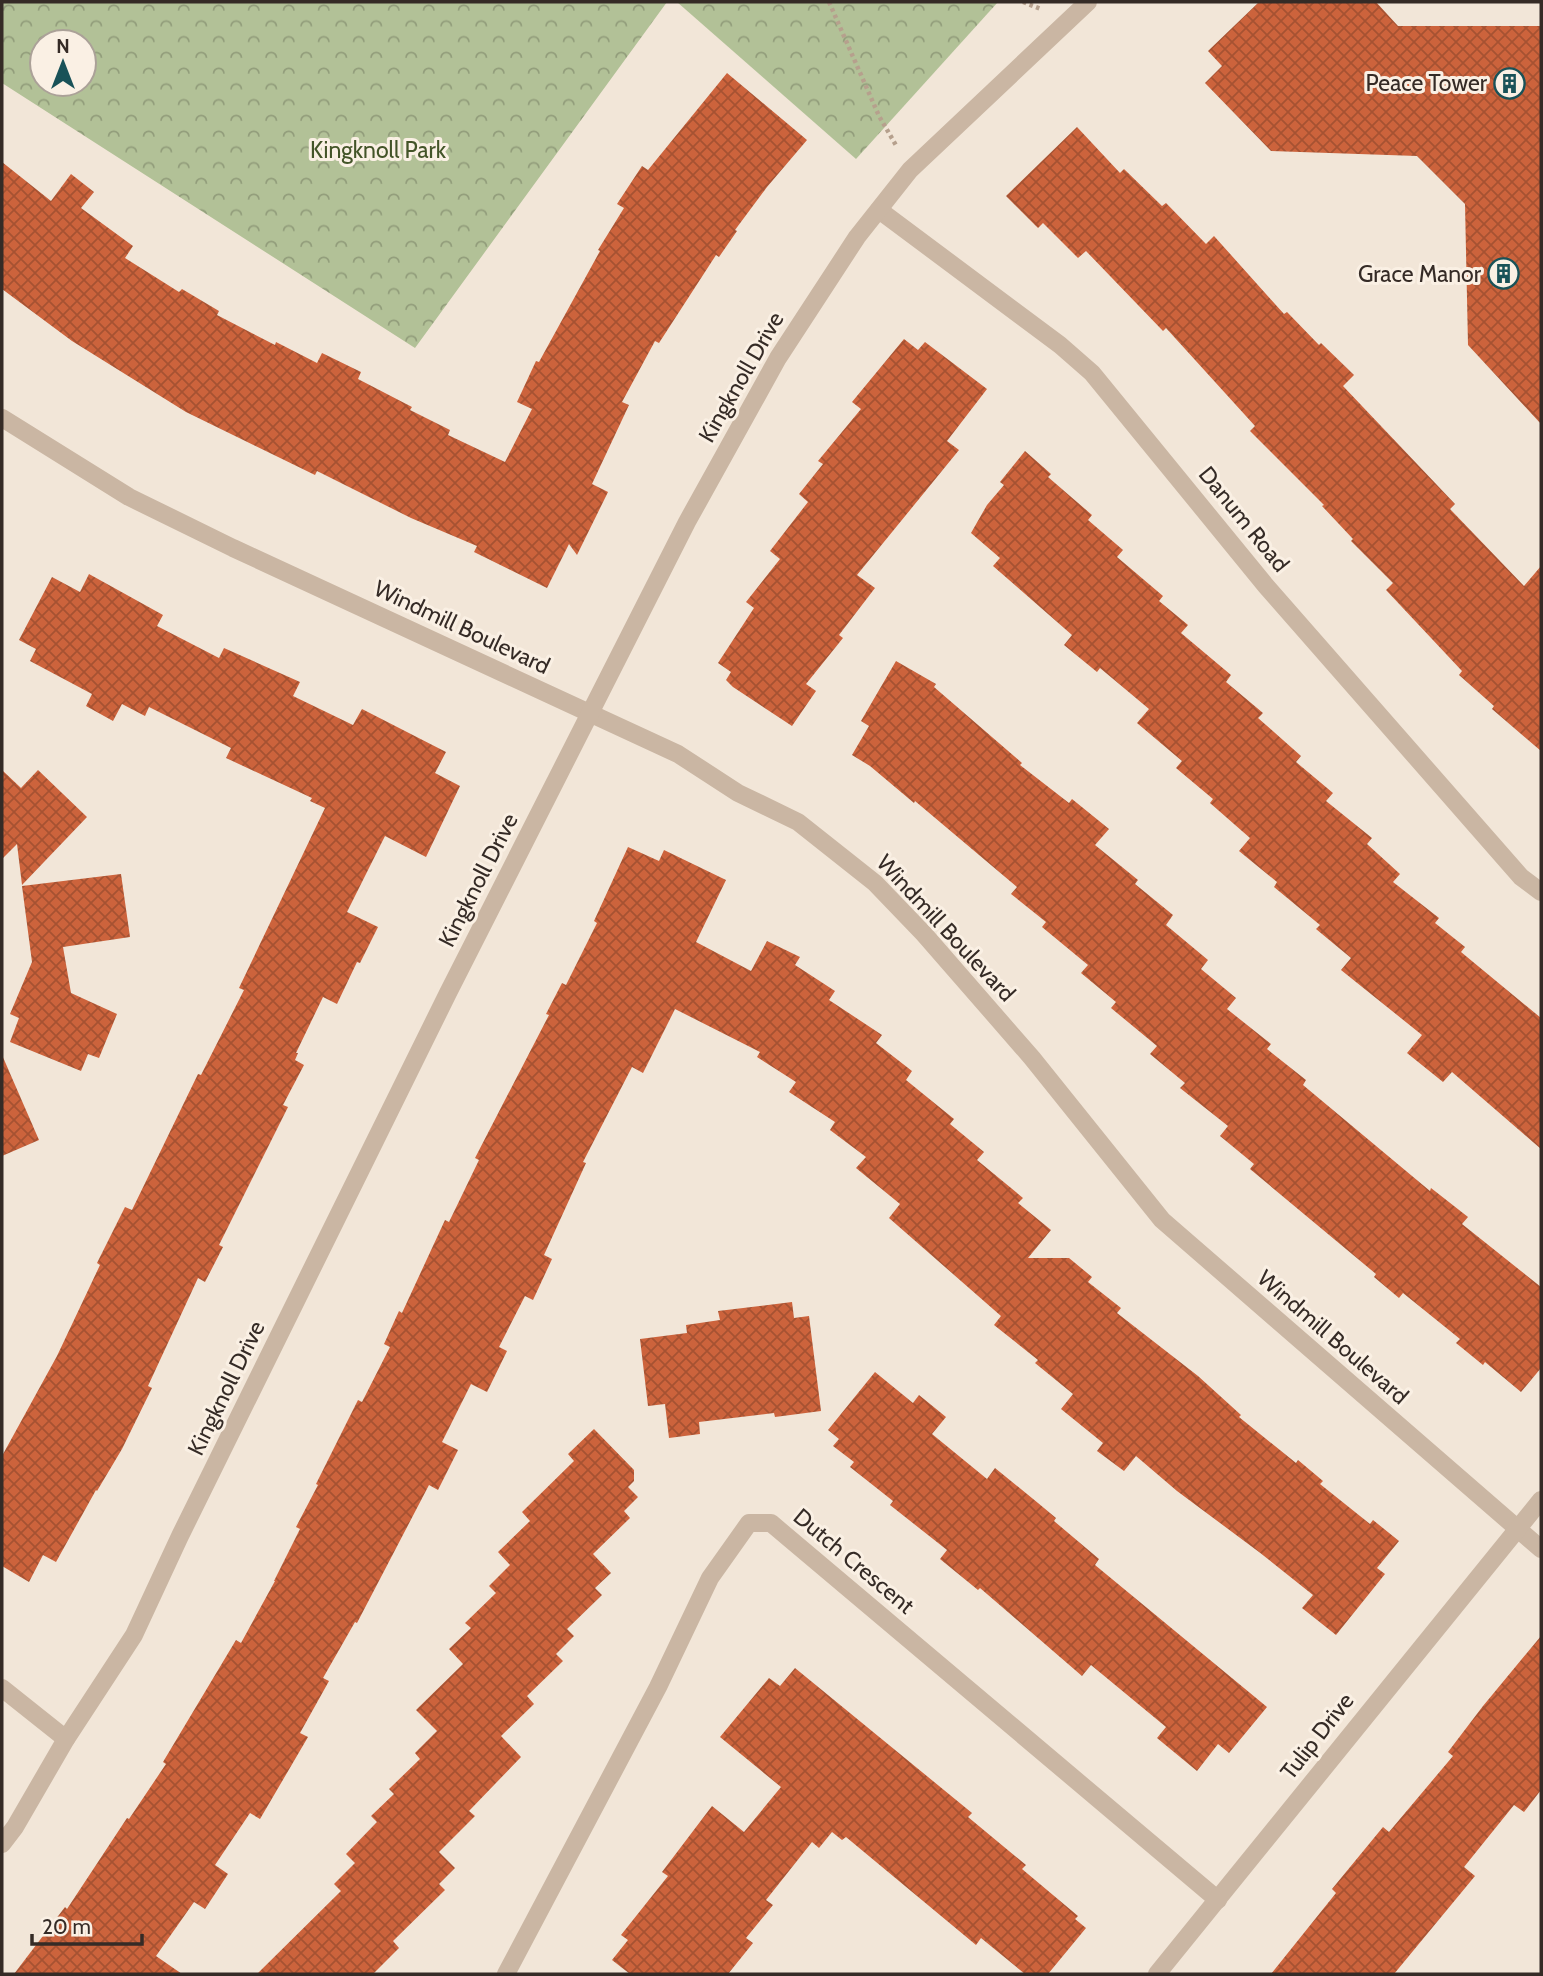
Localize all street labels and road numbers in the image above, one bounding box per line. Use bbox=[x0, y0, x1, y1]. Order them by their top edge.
street label: Kingknoll Drive bbox=[692, 307, 790, 447]
street label: Danum Road bbox=[1193, 461, 1295, 577]
street label: Windmill Boulevard bbox=[370, 574, 554, 680]
street label: Kingknoll Drive bbox=[432, 808, 524, 951]
street label: Windmill Boulevard bbox=[871, 849, 1021, 1007]
street label: Windmill Boulevard bbox=[1252, 1264, 1414, 1410]
street label: Kingknoll Drive bbox=[181, 1316, 271, 1460]
street label: Dutch Crescent bbox=[788, 1502, 920, 1620]
street label: Tulip Drive bbox=[1275, 1687, 1360, 1785]

